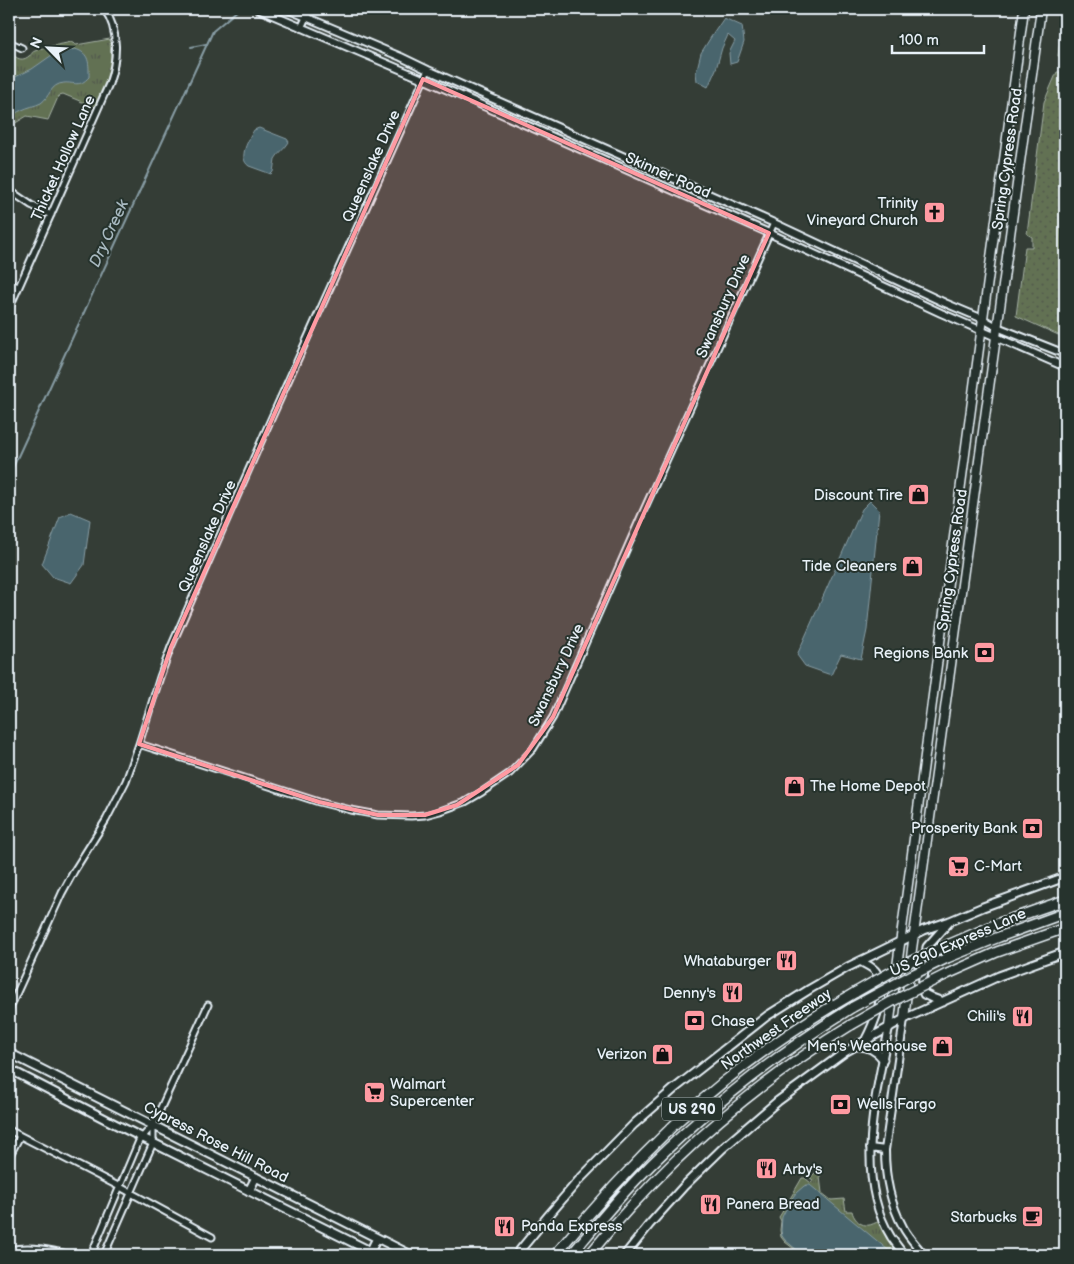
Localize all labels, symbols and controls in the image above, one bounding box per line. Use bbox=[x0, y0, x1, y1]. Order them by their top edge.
north arrow bbox=[22, 22, 72, 72]
scale bar bbox=[892, 22, 984, 54]
text: 100 m bbox=[899, 31, 939, 50]
text: N bbox=[27, 35, 46, 51]
street label: Spring Cypress Road bbox=[988, 87, 1027, 231]
street label: Thicket Hollow Lane bbox=[27, 92, 100, 224]
street label: Queenslake Drive bbox=[338, 107, 405, 225]
street label: Skinner Road bbox=[622, 148, 713, 203]
place label: Trinity Vineyard Church bbox=[807, 194, 918, 230]
water label: Dry Creek bbox=[86, 196, 134, 270]
church icon: Trinity Vineyard Church bbox=[922, 200, 946, 224]
street label: Swansbury Drive bbox=[692, 251, 755, 361]
street label: Queenslake Drive bbox=[174, 477, 241, 595]
shop icon: Discount Tire bbox=[907, 483, 931, 507]
place label: Discount Tire bbox=[814, 486, 903, 505]
street label: Spring Cypress Road bbox=[933, 488, 972, 632]
shop icon: Tide Cleaners bbox=[901, 554, 925, 578]
place label: Tide Cleaners bbox=[802, 557, 898, 576]
street label: Swansbury Drive bbox=[524, 621, 589, 730]
bank icon: Regions Bank bbox=[972, 641, 996, 665]
place label: Regions Bank bbox=[873, 644, 969, 663]
shop icon: The Home Depot bbox=[782, 774, 806, 798]
place label: The Home Depot bbox=[810, 777, 926, 796]
bank icon: Prosperity Bank bbox=[1021, 816, 1045, 840]
place label: Prosperity Bank bbox=[911, 819, 1018, 838]
supermarket icon: C-Mart bbox=[946, 854, 970, 878]
place label: C-Mart bbox=[974, 857, 1022, 876]
street label: US 290 Express Lane bbox=[887, 904, 1029, 981]
restaurant icon: Whataburger bbox=[775, 949, 799, 973]
place label: Whataburger bbox=[684, 952, 772, 971]
restaurant icon: Denny's bbox=[720, 981, 744, 1005]
place label: Denny's bbox=[663, 984, 717, 1003]
street label: Northwest Freeway bbox=[718, 984, 835, 1075]
restaurant icon: Chili's bbox=[1010, 1004, 1034, 1028]
place label: Chili's bbox=[967, 1007, 1007, 1026]
bank icon: Chase bbox=[683, 1009, 707, 1033]
place label: Chase bbox=[711, 1012, 755, 1031]
shop icon: Men's Wearhouse bbox=[931, 1034, 955, 1058]
place label: Men's Wearhouse bbox=[807, 1037, 927, 1056]
shop icon: Verizon bbox=[651, 1042, 675, 1066]
place label: Verizon bbox=[597, 1045, 647, 1064]
place label: Walmart Supercenter bbox=[390, 1075, 475, 1111]
supermarket icon: Walmart Supercenter bbox=[362, 1081, 386, 1105]
bank icon: Wells Fargo bbox=[829, 1092, 853, 1116]
place label: Wells Fargo bbox=[857, 1095, 936, 1114]
street label: Cypress Rose Hill Road bbox=[140, 1098, 291, 1187]
road number: US 290 bbox=[662, 1098, 722, 1120]
restaurant icon: Arby's bbox=[755, 1157, 779, 1181]
place label: Arby's bbox=[783, 1160, 823, 1179]
restaurant icon: Panera Bread bbox=[698, 1192, 722, 1216]
place label: Panera Bread bbox=[726, 1195, 820, 1214]
cafe icon: Starbucks bbox=[1021, 1205, 1045, 1229]
place label: Starbucks bbox=[950, 1208, 1018, 1227]
restaurant icon: Panda Express bbox=[493, 1214, 517, 1238]
place label: Panda Express bbox=[521, 1217, 623, 1236]

